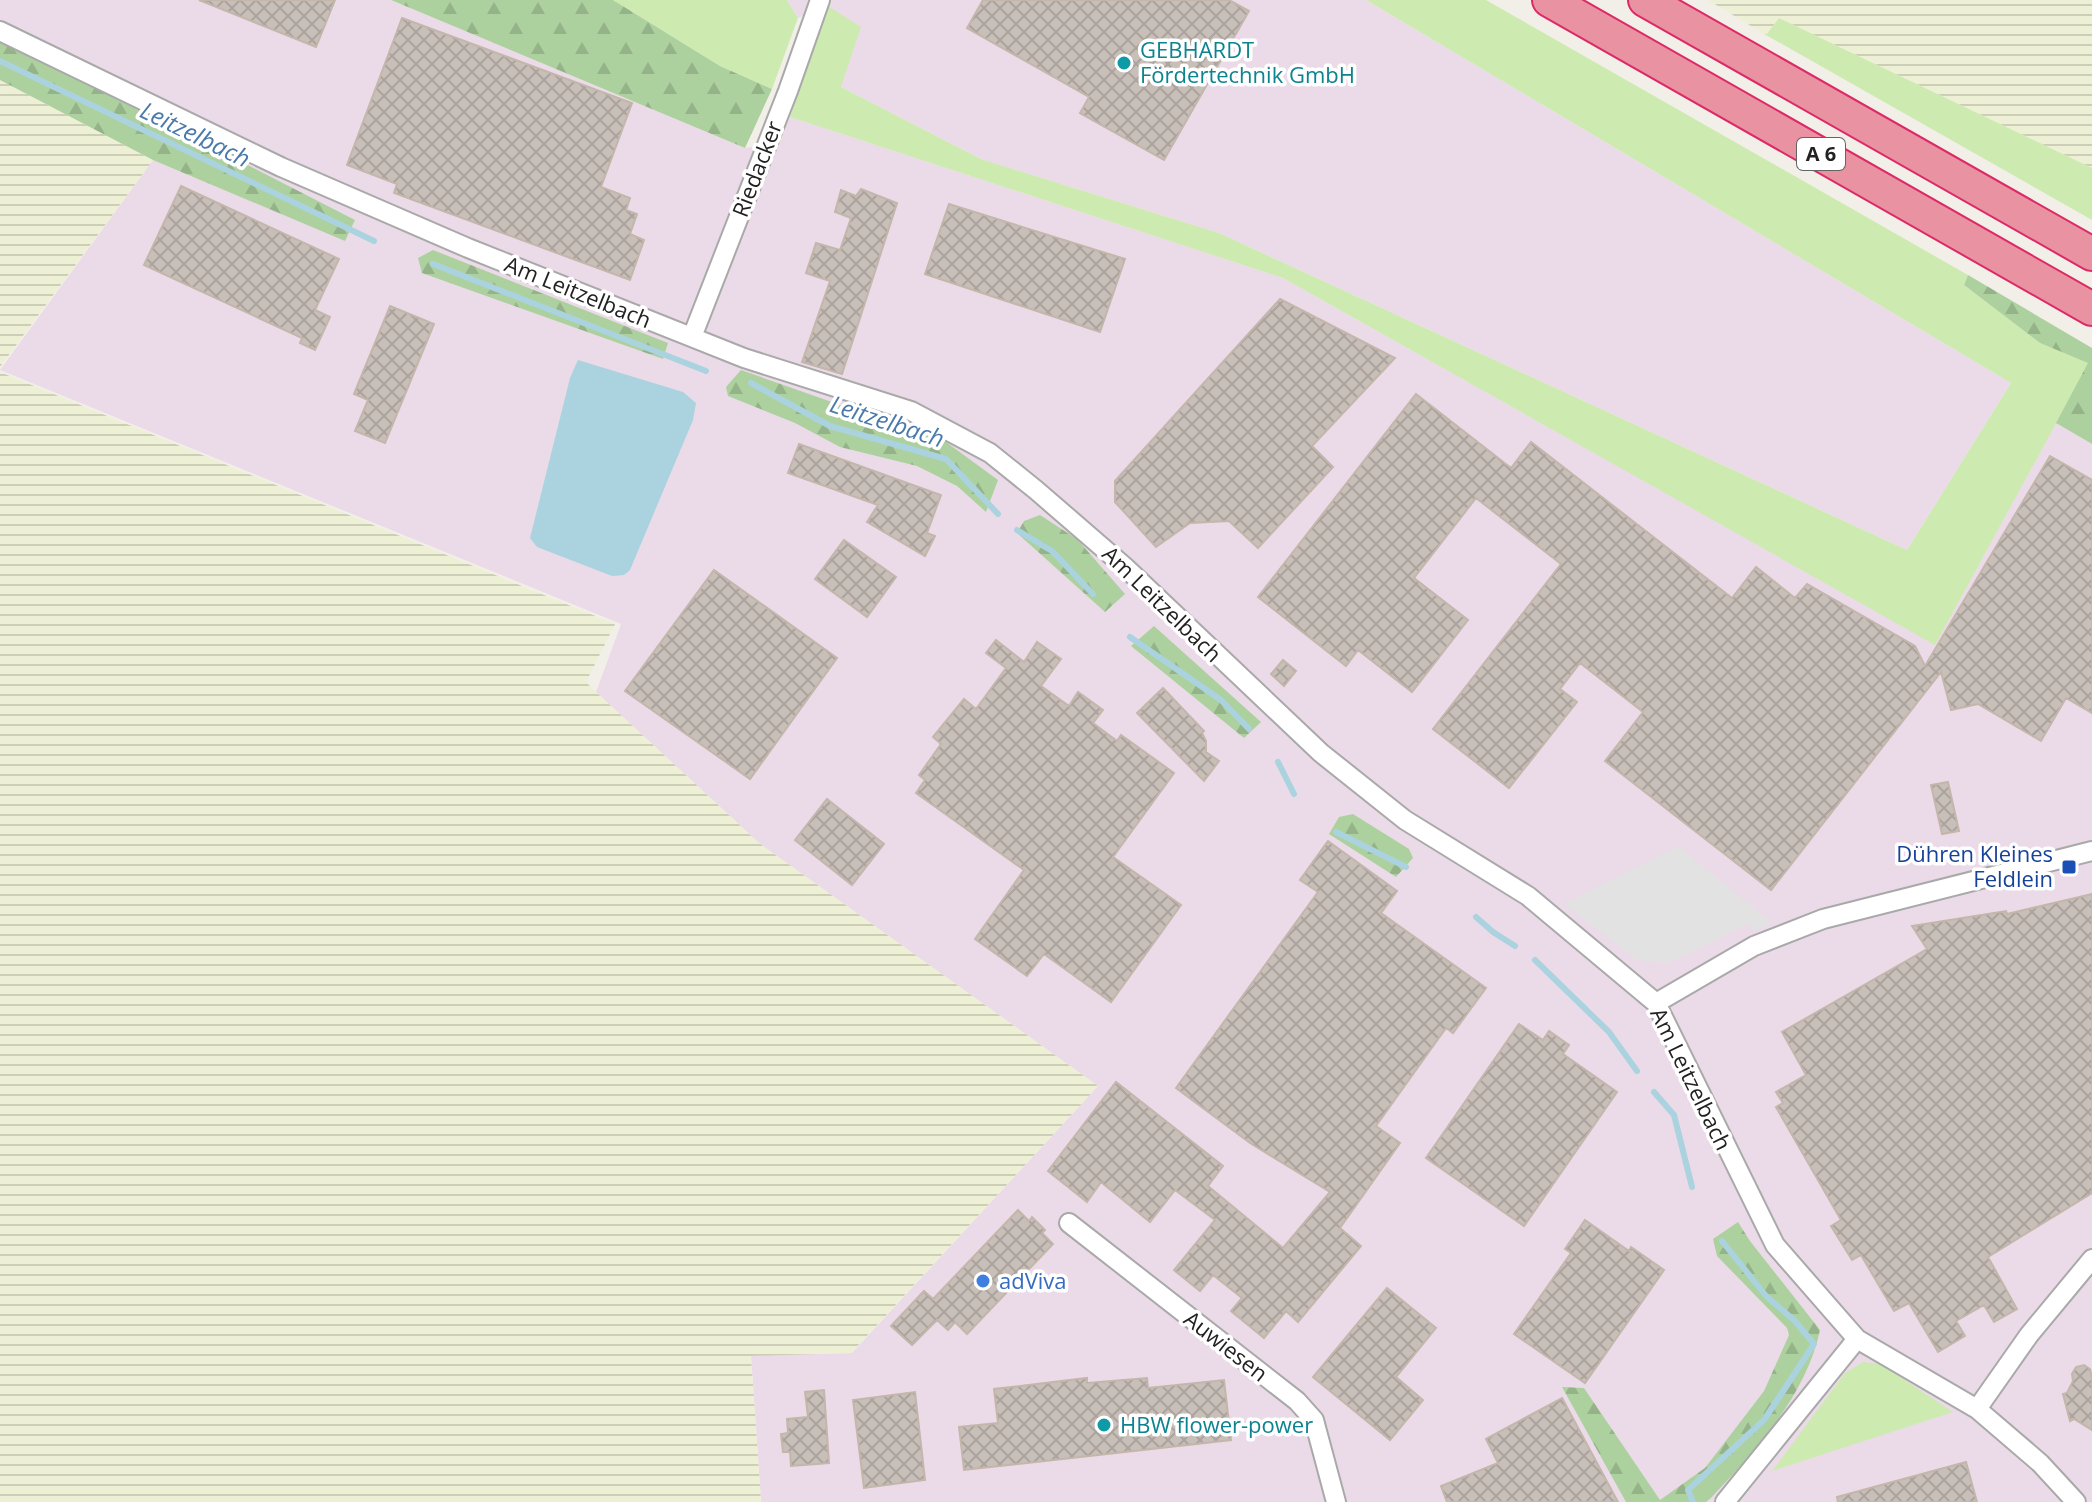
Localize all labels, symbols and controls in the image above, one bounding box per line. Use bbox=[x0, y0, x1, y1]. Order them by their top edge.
place label: GEBHARDT Fördertechnik GmbH bbox=[1140, 34, 1355, 89]
marker: GEBHARDT Fördertechnik GmbH bbox=[1115, 54, 1133, 72]
water label: Leitzelbach bbox=[135, 93, 256, 174]
street label: Riedacker bbox=[724, 116, 788, 221]
road number: A 6 bbox=[1797, 138, 1845, 170]
street label: Am Leitzelbach bbox=[501, 248, 656, 334]
water label: Leitzelbach bbox=[826, 387, 949, 455]
street label: Am Leitzelbach bbox=[1096, 539, 1229, 668]
place label: Dühren Kleines Feldlein bbox=[1896, 838, 2053, 893]
marker: Dühren Kleines Feldlein bbox=[2060, 858, 2078, 876]
street label: Am Leitzelbach bbox=[1644, 1002, 1739, 1155]
place label: adViva bbox=[999, 1265, 1067, 1295]
marker: adViva bbox=[974, 1272, 992, 1290]
street label: Auwiesen bbox=[1178, 1303, 1275, 1387]
place label: HBW flower-power bbox=[1120, 1409, 1313, 1439]
marker: HBW flower-power bbox=[1095, 1416, 1113, 1434]

